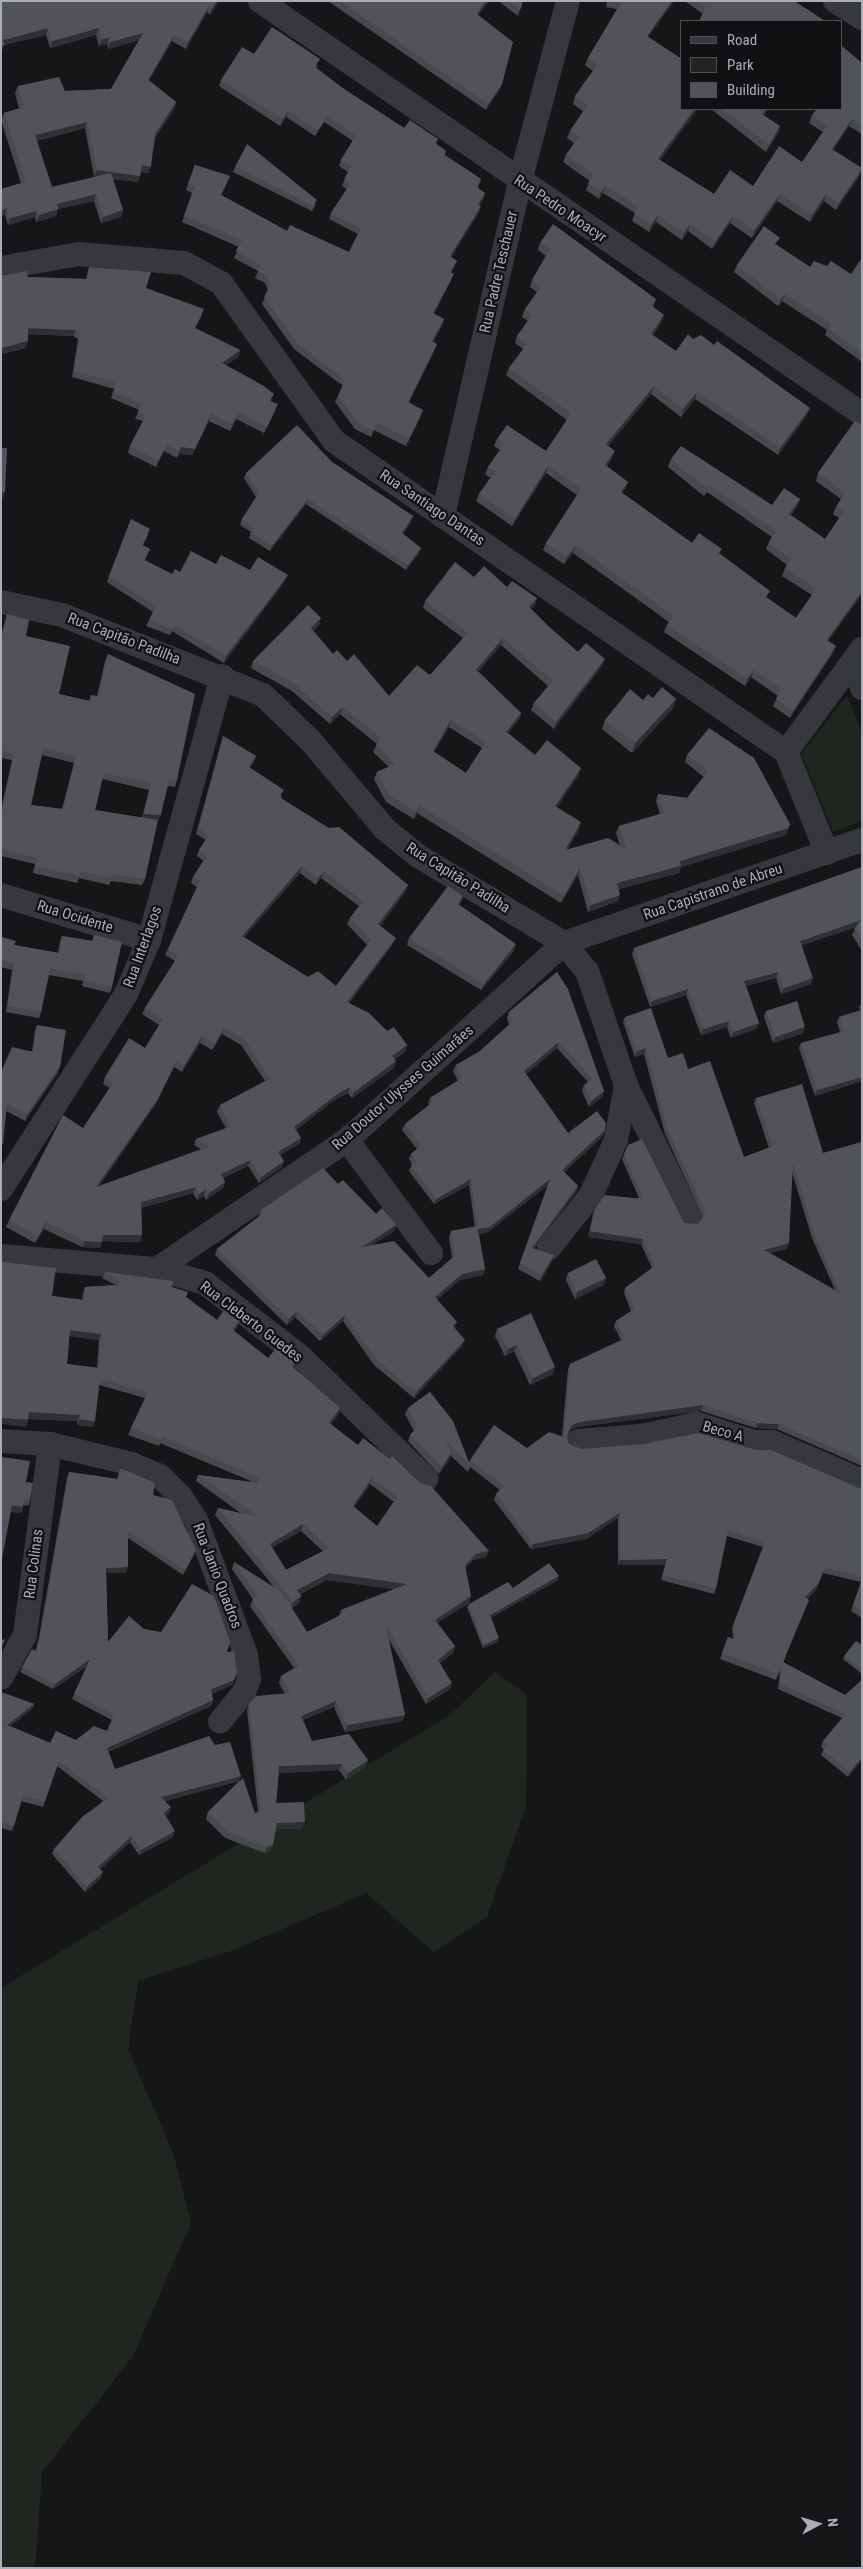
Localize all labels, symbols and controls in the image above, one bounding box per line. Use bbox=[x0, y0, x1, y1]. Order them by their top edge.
legend bbox=[680, 20, 843, 110]
text: Road bbox=[727, 31, 757, 49]
text: Park bbox=[727, 56, 754, 74]
text: Building bbox=[727, 81, 775, 99]
street label: Rua Pedro Moacyr bbox=[510, 171, 610, 247]
street label: Rua Padre Teschauer bbox=[476, 209, 522, 335]
street label: Rua Santiago Dantas bbox=[376, 466, 488, 550]
street label: Rua Capitão Padilha bbox=[65, 609, 183, 669]
street label: Rua Capitão Padilha bbox=[403, 839, 513, 917]
street label: Rua Capistrano de Abreu bbox=[641, 860, 785, 924]
street label: Rua Ocidente bbox=[35, 897, 115, 937]
street label: Rua Interlagos bbox=[120, 904, 166, 990]
street label: Rua Doutor Ulysses Guimarães bbox=[329, 1022, 477, 1154]
street label: Rua Cleberto Guedes bbox=[196, 1278, 306, 1366]
street label: Beco A bbox=[700, 1418, 746, 1446]
street label: Rua Janio Quadros bbox=[189, 1521, 245, 1631]
street label: Rua Colinas bbox=[21, 1528, 47, 1600]
north arrow bbox=[793, 2499, 843, 2549]
text: N bbox=[825, 2517, 841, 2528]

